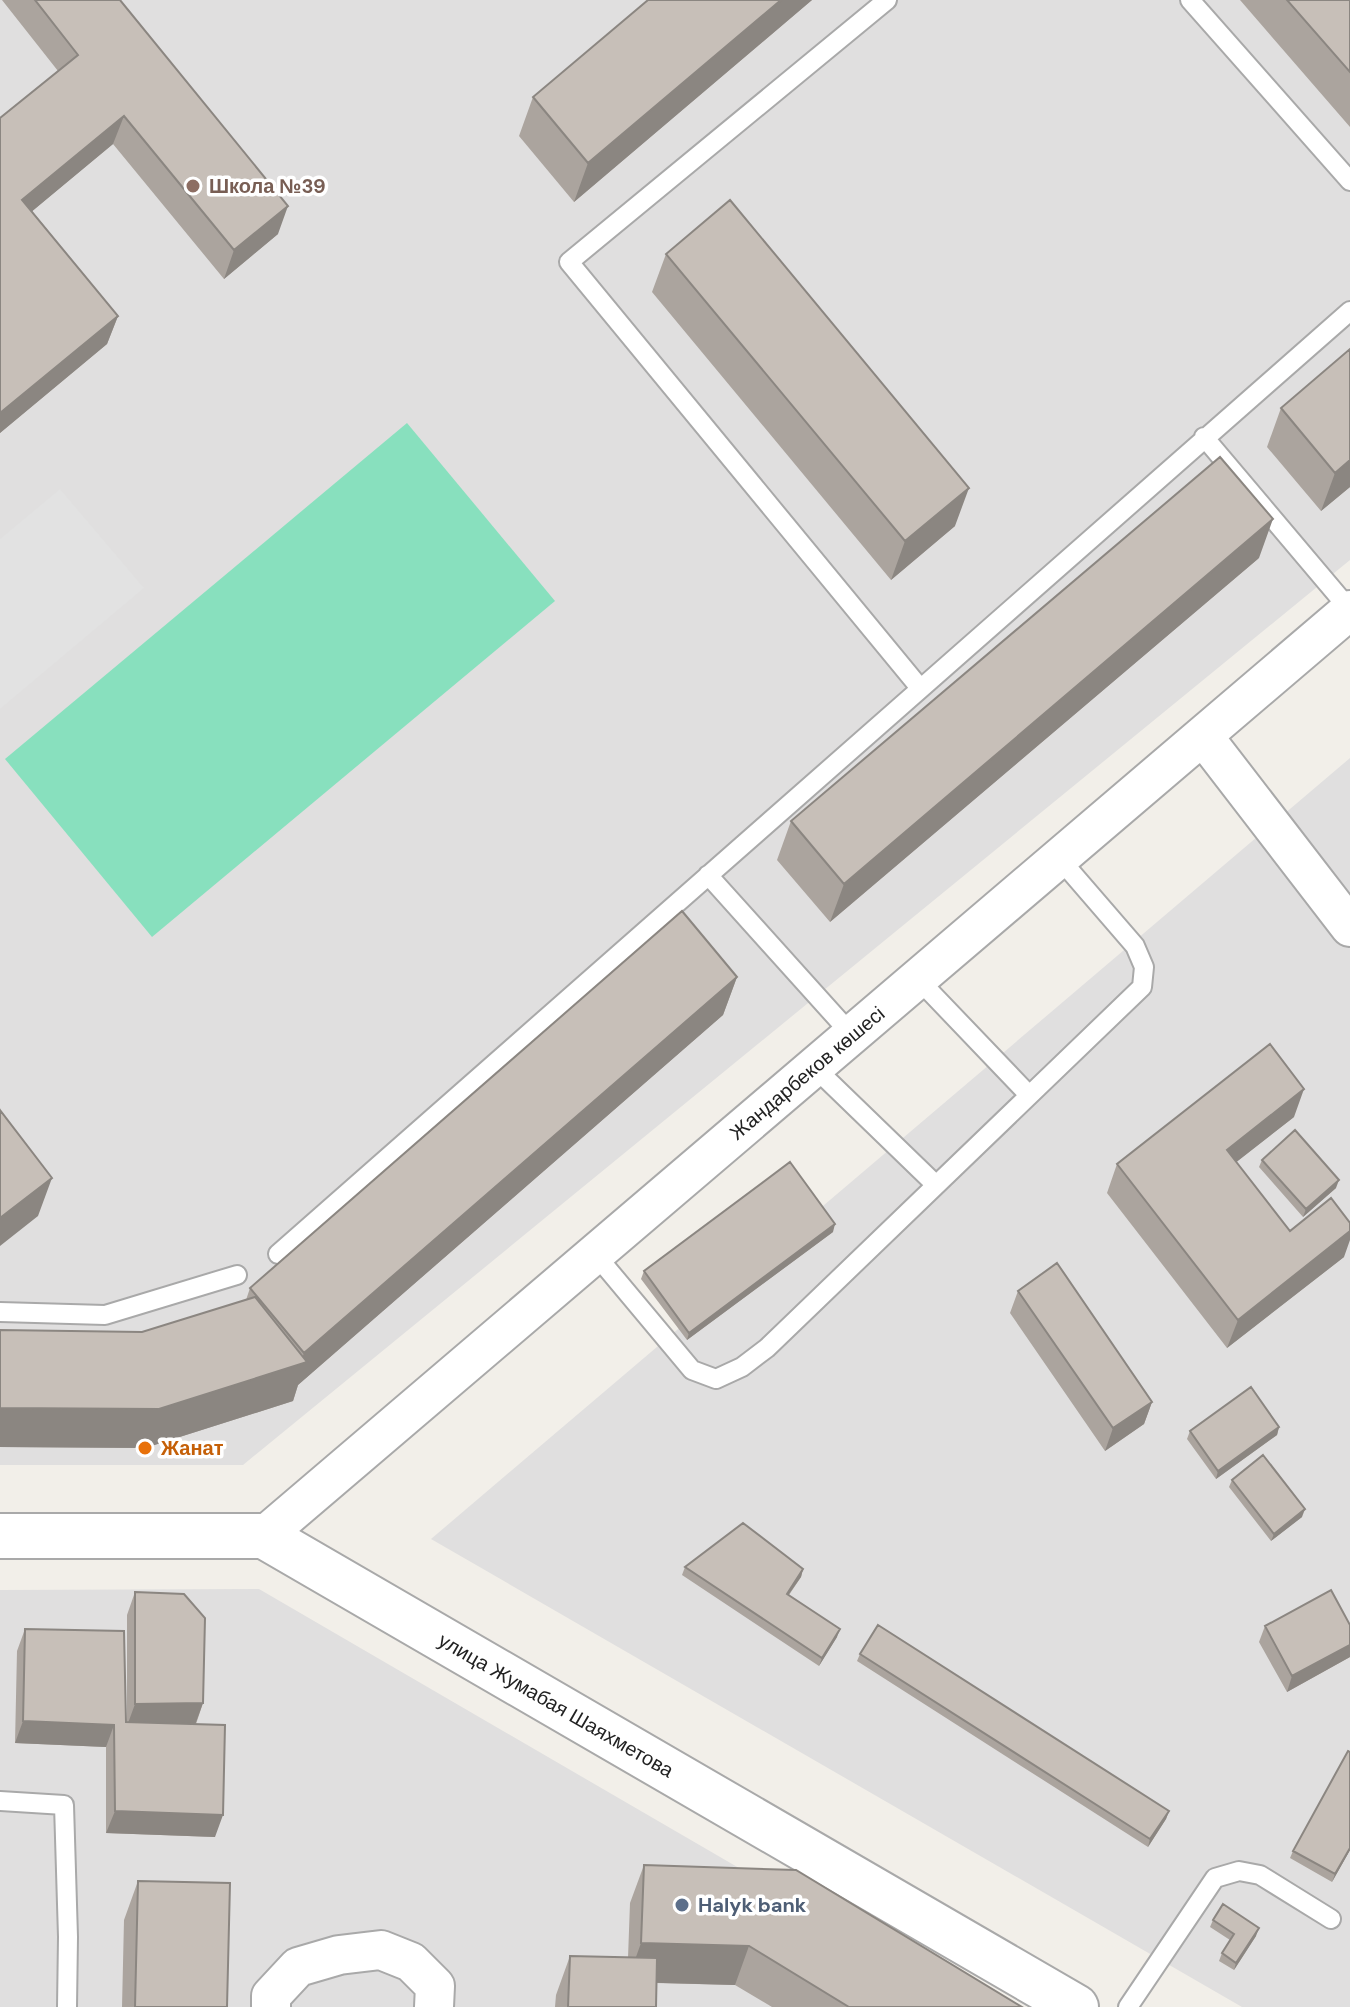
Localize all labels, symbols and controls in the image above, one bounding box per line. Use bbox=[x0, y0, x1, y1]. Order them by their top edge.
place label: Школа №39 bbox=[209, 173, 326, 199]
marker: Школа №39 bbox=[184, 177, 202, 195]
street label: Жандарбеков көшесі bbox=[724, 1000, 890, 1146]
place label: Жанат bbox=[160, 1435, 224, 1461]
marker: Жанат bbox=[136, 1439, 154, 1457]
street label: улица Жумабая Шаяхметова bbox=[434, 1627, 679, 1784]
place label: Halyk bank bbox=[698, 1892, 807, 1918]
marker: Halyk bank bbox=[673, 1896, 691, 1914]

